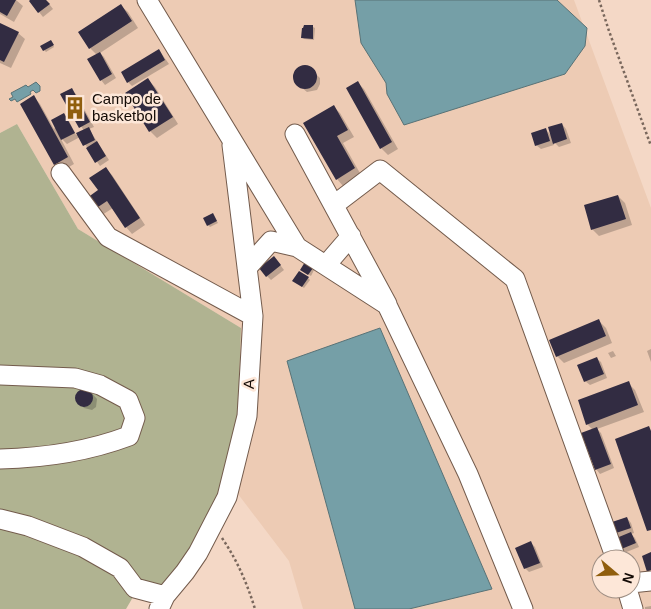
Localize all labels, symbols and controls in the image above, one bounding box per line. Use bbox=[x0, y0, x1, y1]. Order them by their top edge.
place label: Campo de basketbol bbox=[92, 90, 161, 124]
building icon: Campo de basketbol bbox=[62, 95, 88, 121]
street label: A bbox=[240, 379, 257, 389]
north arrow bbox=[591, 549, 641, 599]
text: N bbox=[619, 571, 638, 586]

